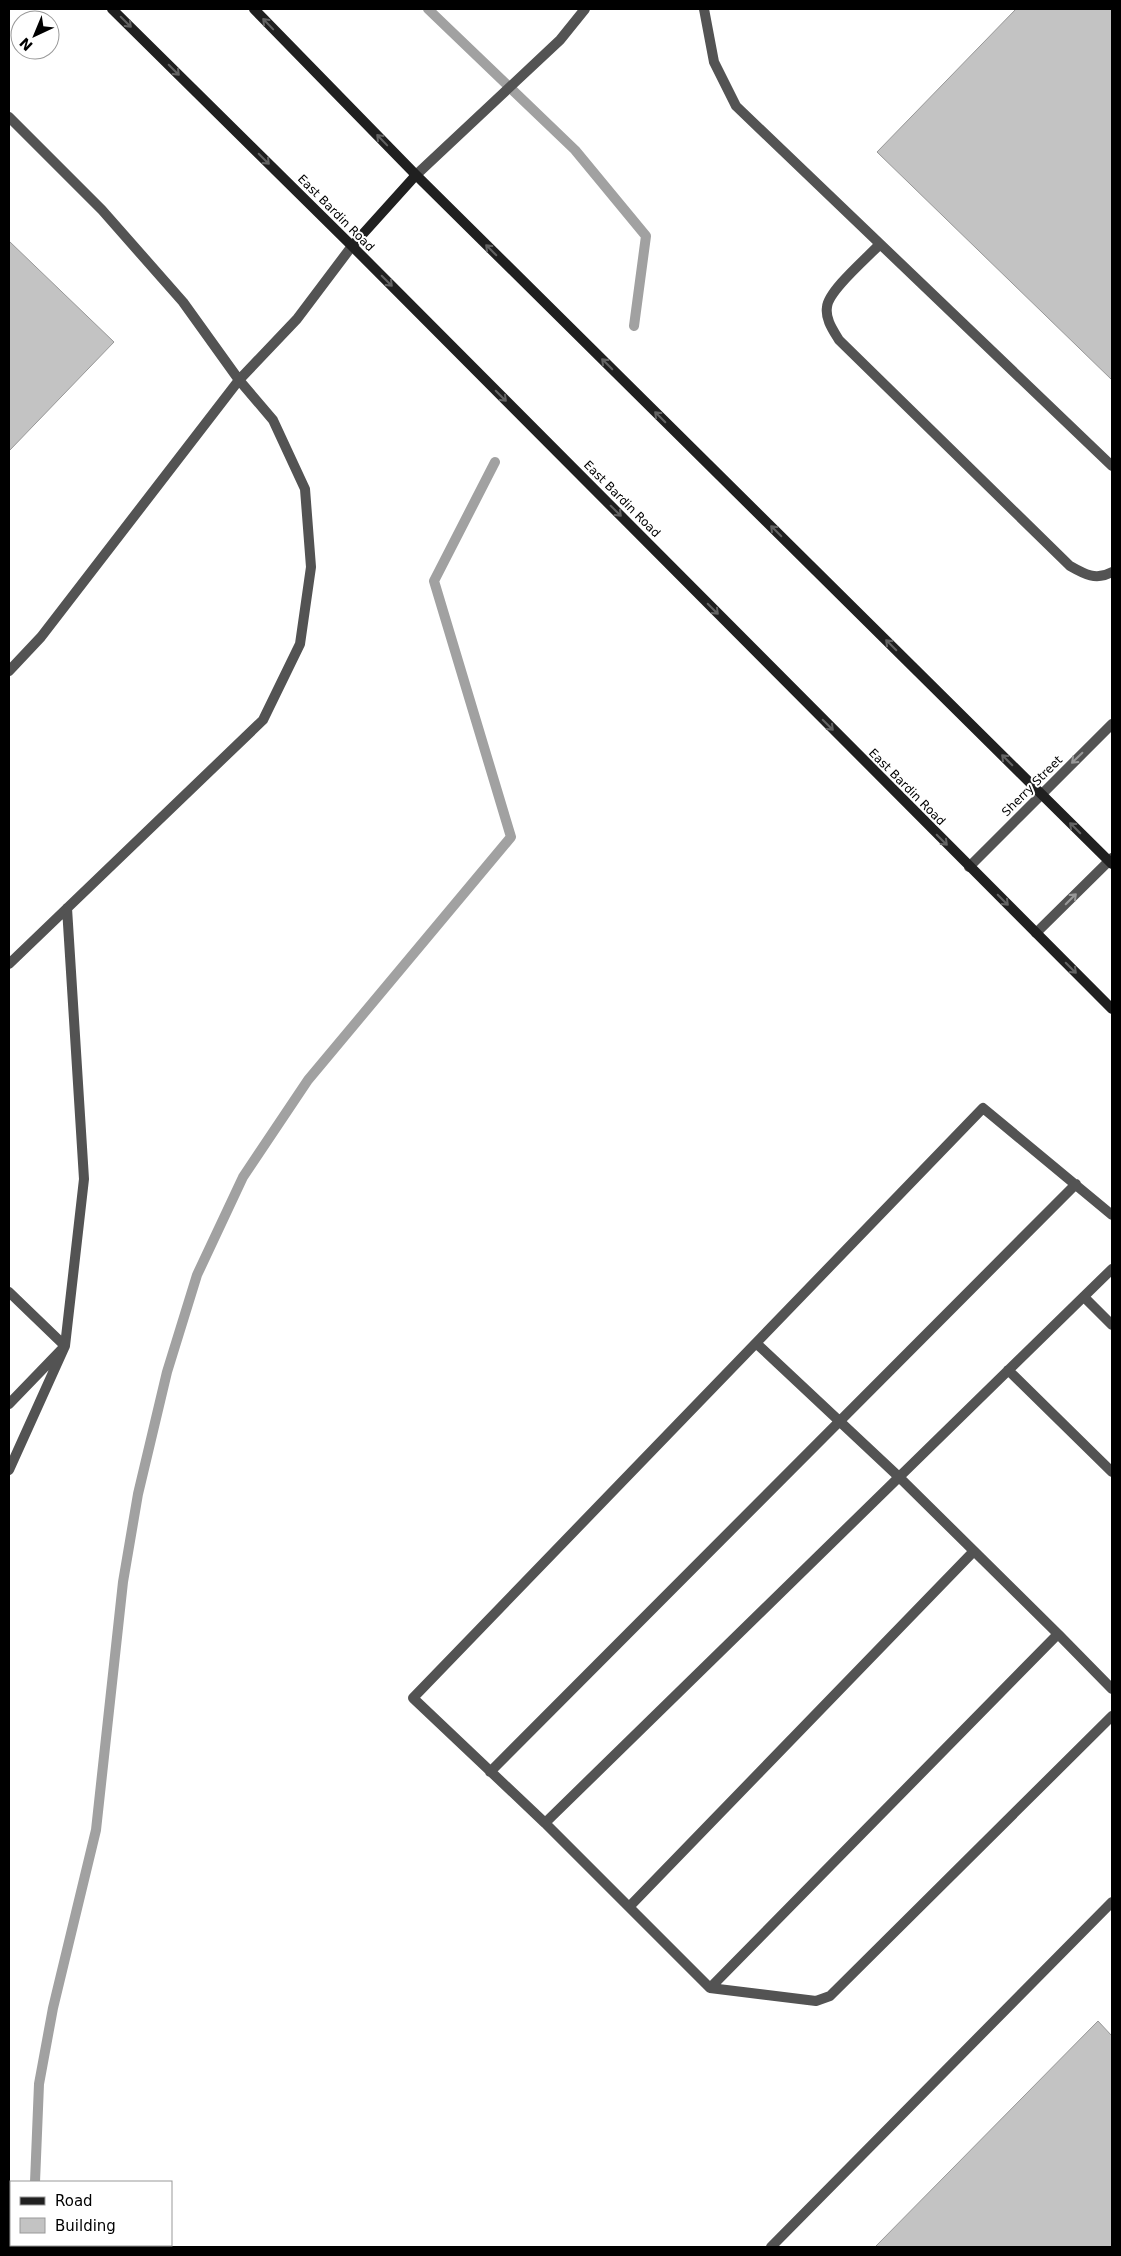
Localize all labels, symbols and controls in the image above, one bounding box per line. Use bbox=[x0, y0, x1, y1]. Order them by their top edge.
north arrow bbox=[10, 10, 60, 60]
one-way arrow bbox=[120, 16, 132, 28]
one-way arrow bbox=[262, 18, 274, 30]
text: N bbox=[16, 35, 36, 54]
one-way arrow bbox=[168, 64, 180, 76]
one-way arrow bbox=[376, 134, 388, 147]
one-way arrow bbox=[258, 153, 270, 165]
street label: East Bardin Road bbox=[295, 172, 377, 254]
one-way arrow bbox=[485, 244, 498, 256]
one-way arrow bbox=[380, 274, 392, 286]
one-way arrow bbox=[601, 358, 613, 370]
one-way arrow bbox=[495, 390, 507, 402]
one-way arrow bbox=[654, 410, 666, 423]
street label: East Bardin Road bbox=[581, 458, 663, 540]
one-way arrow bbox=[610, 505, 622, 517]
one-way arrow bbox=[769, 525, 782, 537]
one-way arrow bbox=[707, 603, 720, 615]
one-way arrow bbox=[885, 639, 897, 651]
one-way arrow bbox=[822, 718, 834, 731]
street label: East Bardin Road bbox=[866, 746, 948, 828]
one-way arrow bbox=[1072, 752, 1084, 764]
street label: Sherry Street bbox=[999, 753, 1065, 819]
one-way arrow bbox=[1001, 754, 1013, 766]
one-way arrow bbox=[1069, 821, 1081, 834]
one-way arrow bbox=[936, 834, 949, 846]
one-way arrow bbox=[1065, 893, 1077, 905]
one-way arrow bbox=[996, 894, 1009, 906]
one-way arrow bbox=[1064, 961, 1076, 973]
legend bbox=[10, 2181, 172, 2246]
text: Road bbox=[55, 2192, 93, 2210]
text: Building bbox=[55, 2217, 116, 2235]

